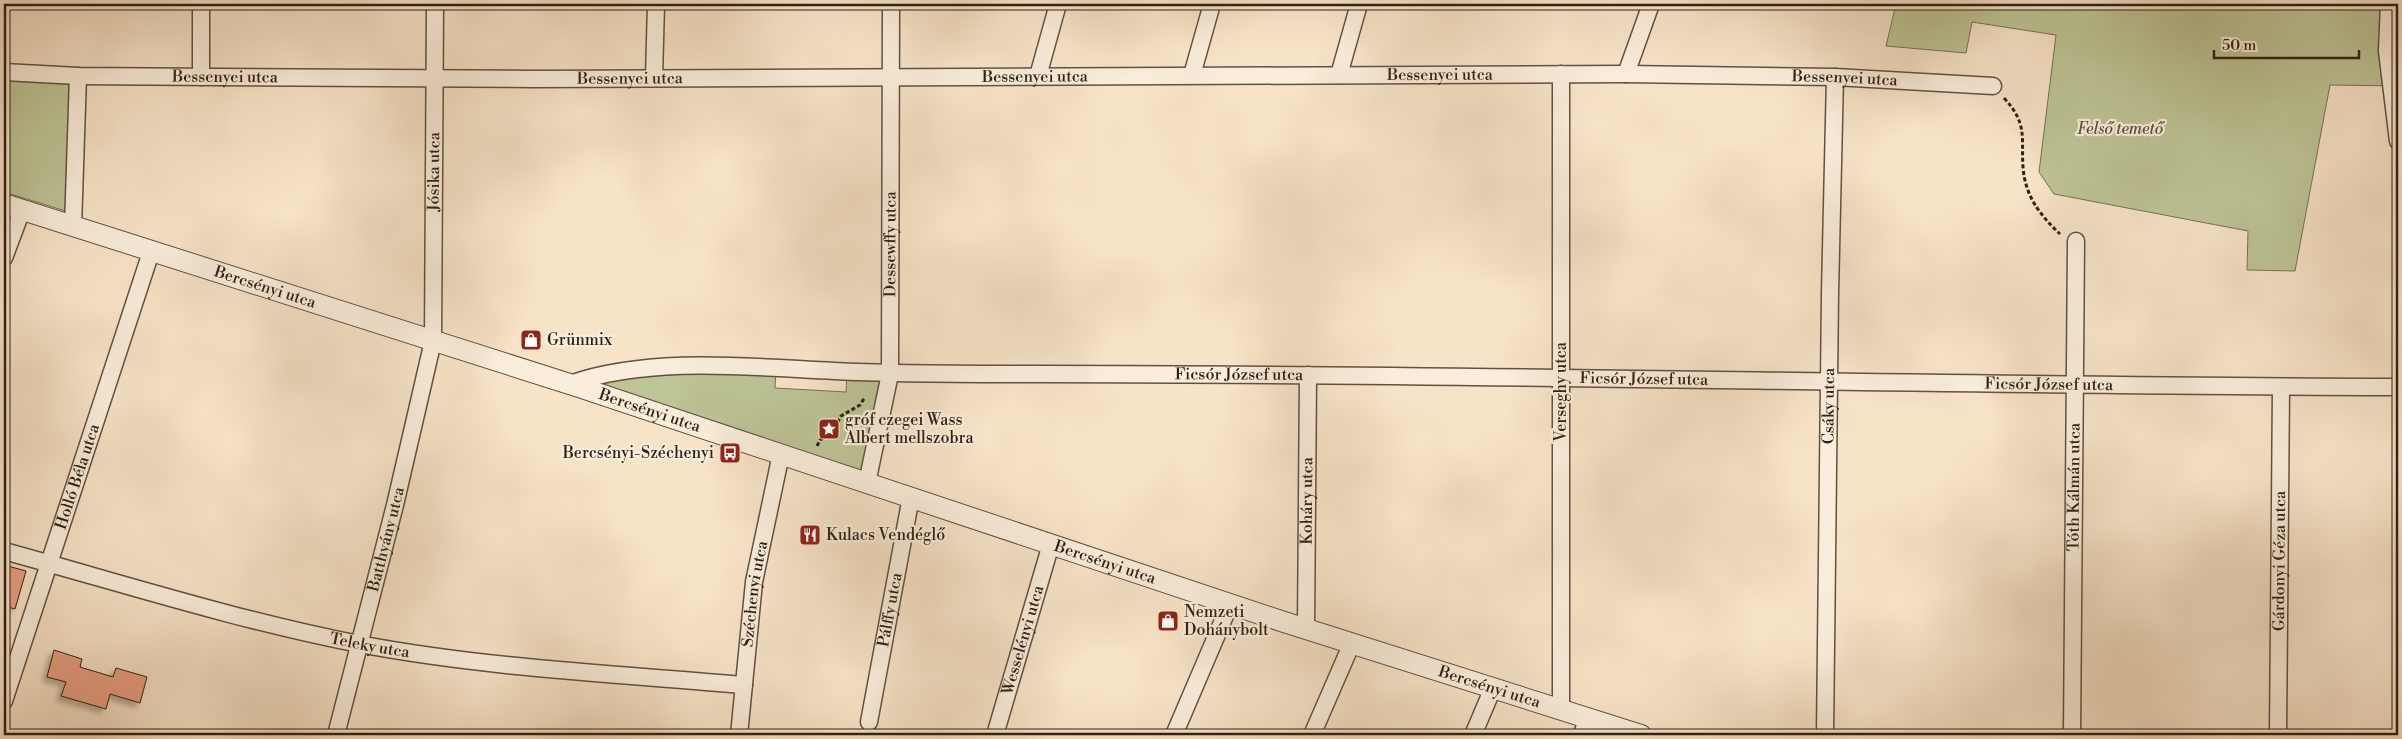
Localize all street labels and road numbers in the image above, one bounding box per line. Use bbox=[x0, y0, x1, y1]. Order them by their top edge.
street label: Bessenyei utca bbox=[1386, 65, 1494, 85]
street label: Bessenyei utca bbox=[981, 66, 1089, 87]
street label: Bessenyei utca bbox=[1791, 66, 1899, 91]
street label: Bessenyei utca bbox=[171, 67, 279, 87]
street label: Bessenyei utca bbox=[576, 68, 684, 89]
street label: Jósika utca bbox=[424, 131, 444, 212]
street label: Dessewffy utca bbox=[880, 191, 900, 297]
street label: Bercsényi utca bbox=[211, 261, 319, 313]
street label: Verseghy utca bbox=[1551, 341, 1571, 443]
street label: Ficsór József utca bbox=[1175, 364, 1304, 385]
street label: Csáky utca bbox=[1818, 367, 1839, 444]
street label: Ficsór József utca bbox=[1580, 368, 1709, 390]
street label: Ficsór József utca bbox=[1985, 374, 2114, 395]
street label: Bercsényi utca bbox=[595, 384, 704, 437]
street label: Holló Béla utca bbox=[51, 421, 104, 532]
street label: Tóth Kálmán utca bbox=[2063, 422, 2085, 551]
street label: Koháry utca bbox=[1297, 456, 1317, 545]
street label: Batthyány utca bbox=[363, 484, 409, 595]
street label: Gárdonyi Géza utca bbox=[2269, 490, 2290, 631]
street label: Bercsényi utca bbox=[1051, 536, 1159, 589]
street label: Széchenyi utca bbox=[738, 538, 773, 648]
street label: Pálffy utca bbox=[873, 570, 907, 649]
street label: Wesselényi utca bbox=[997, 582, 1049, 698]
street label: Teleky utca bbox=[328, 628, 412, 663]
street label: Bercsényi utca bbox=[1435, 661, 1544, 713]

